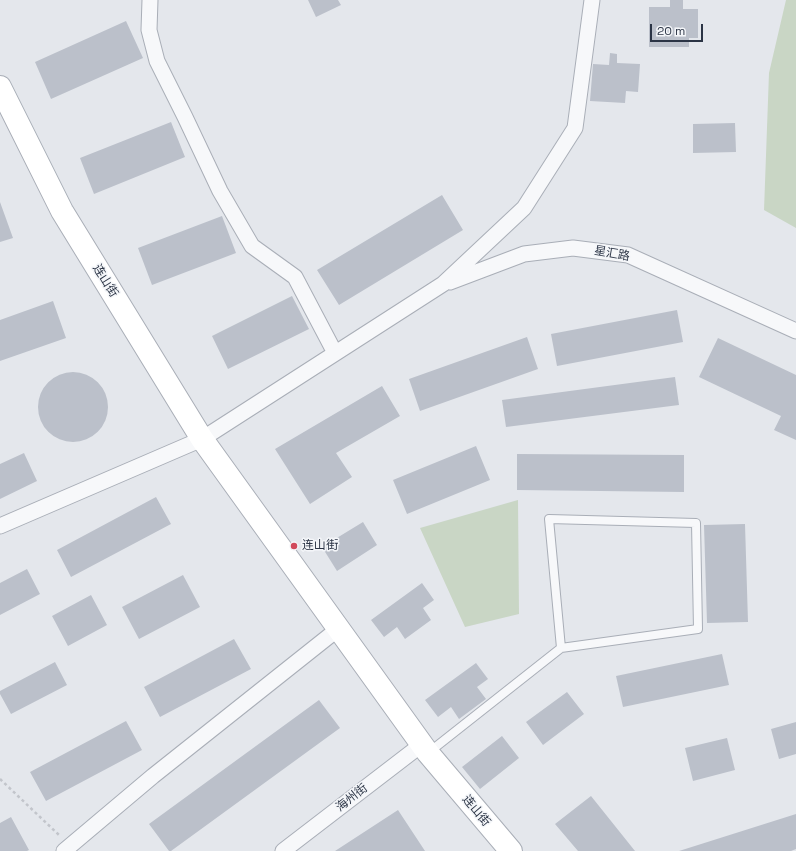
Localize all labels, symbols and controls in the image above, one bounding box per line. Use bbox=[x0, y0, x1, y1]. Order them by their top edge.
scale bar bbox=[652, 16, 705, 42]
text: 20 m bbox=[657, 23, 685, 39]
street label: 星汇路 bbox=[593, 244, 631, 264]
street label: 连山街 bbox=[89, 262, 121, 300]
place label: 连山街 bbox=[302, 539, 338, 553]
marker: 连山街 bbox=[289, 541, 299, 551]
street label: 海州街 bbox=[333, 781, 371, 815]
street label: 连山街 bbox=[459, 793, 493, 829]

